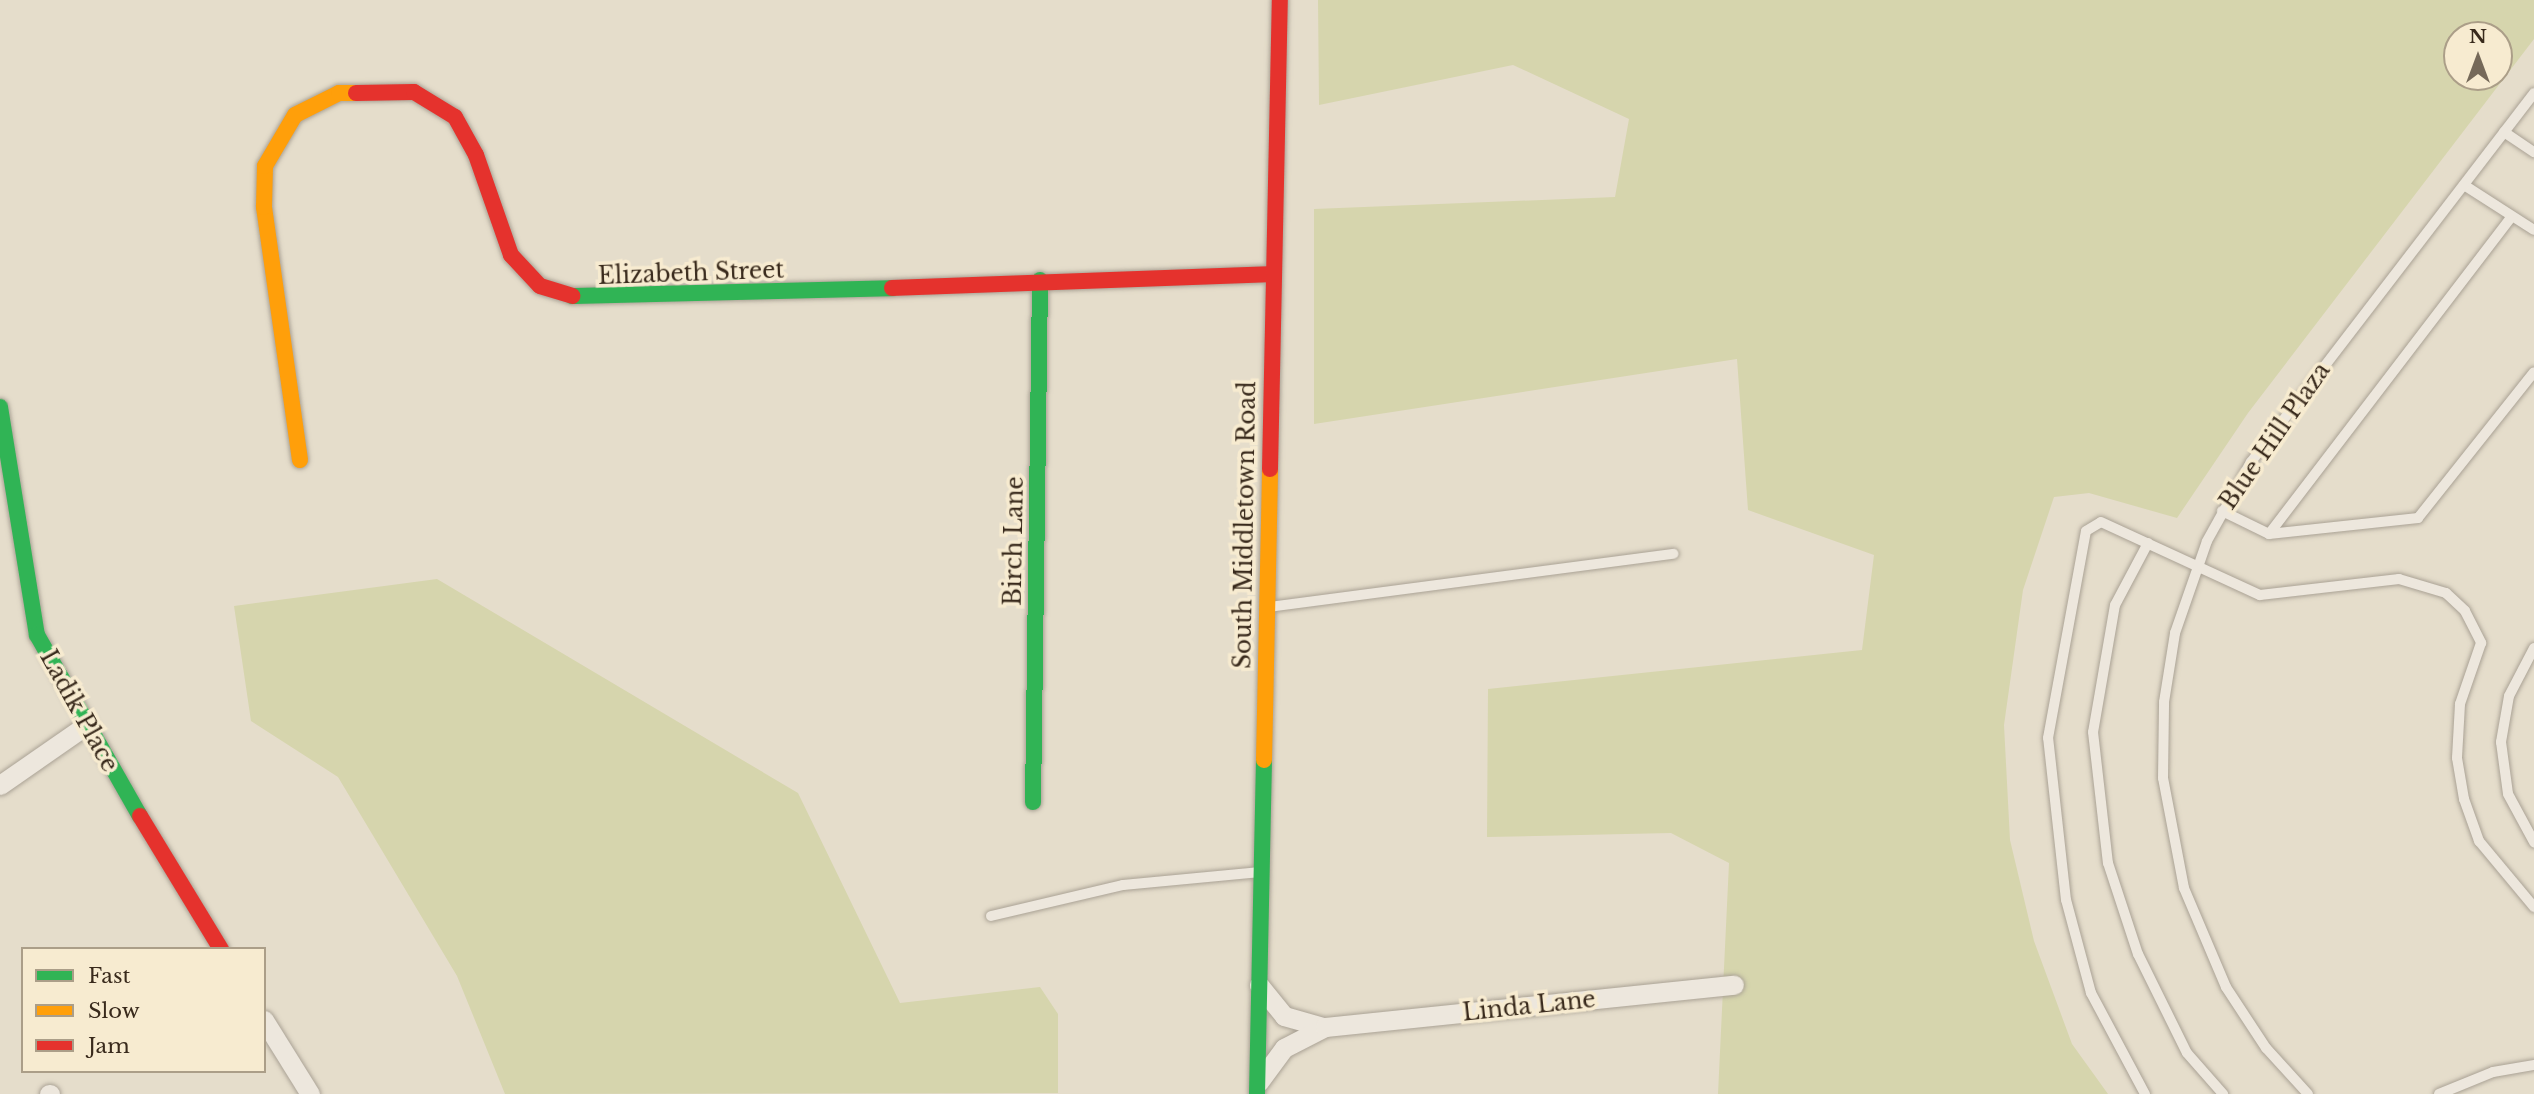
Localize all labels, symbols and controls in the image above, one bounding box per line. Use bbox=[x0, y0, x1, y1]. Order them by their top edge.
north arrow bbox=[2443, 21, 2513, 91]
text: N bbox=[2469, 25, 2487, 48]
street label: Elizabeth Street bbox=[598, 256, 784, 290]
street label: Blue Hill Plaza bbox=[2214, 357, 2336, 515]
street label: South Middletown Road bbox=[1229, 381, 1261, 669]
street label: Birch Lane bbox=[999, 476, 1029, 606]
street label: Ladik Place bbox=[34, 645, 124, 777]
legend bbox=[21, 947, 266, 1073]
text: Fast bbox=[88, 963, 130, 989]
street label: Linda Lane bbox=[1461, 985, 1597, 1027]
text: Slow bbox=[88, 998, 140, 1024]
text: Jam bbox=[88, 1033, 130, 1059]

